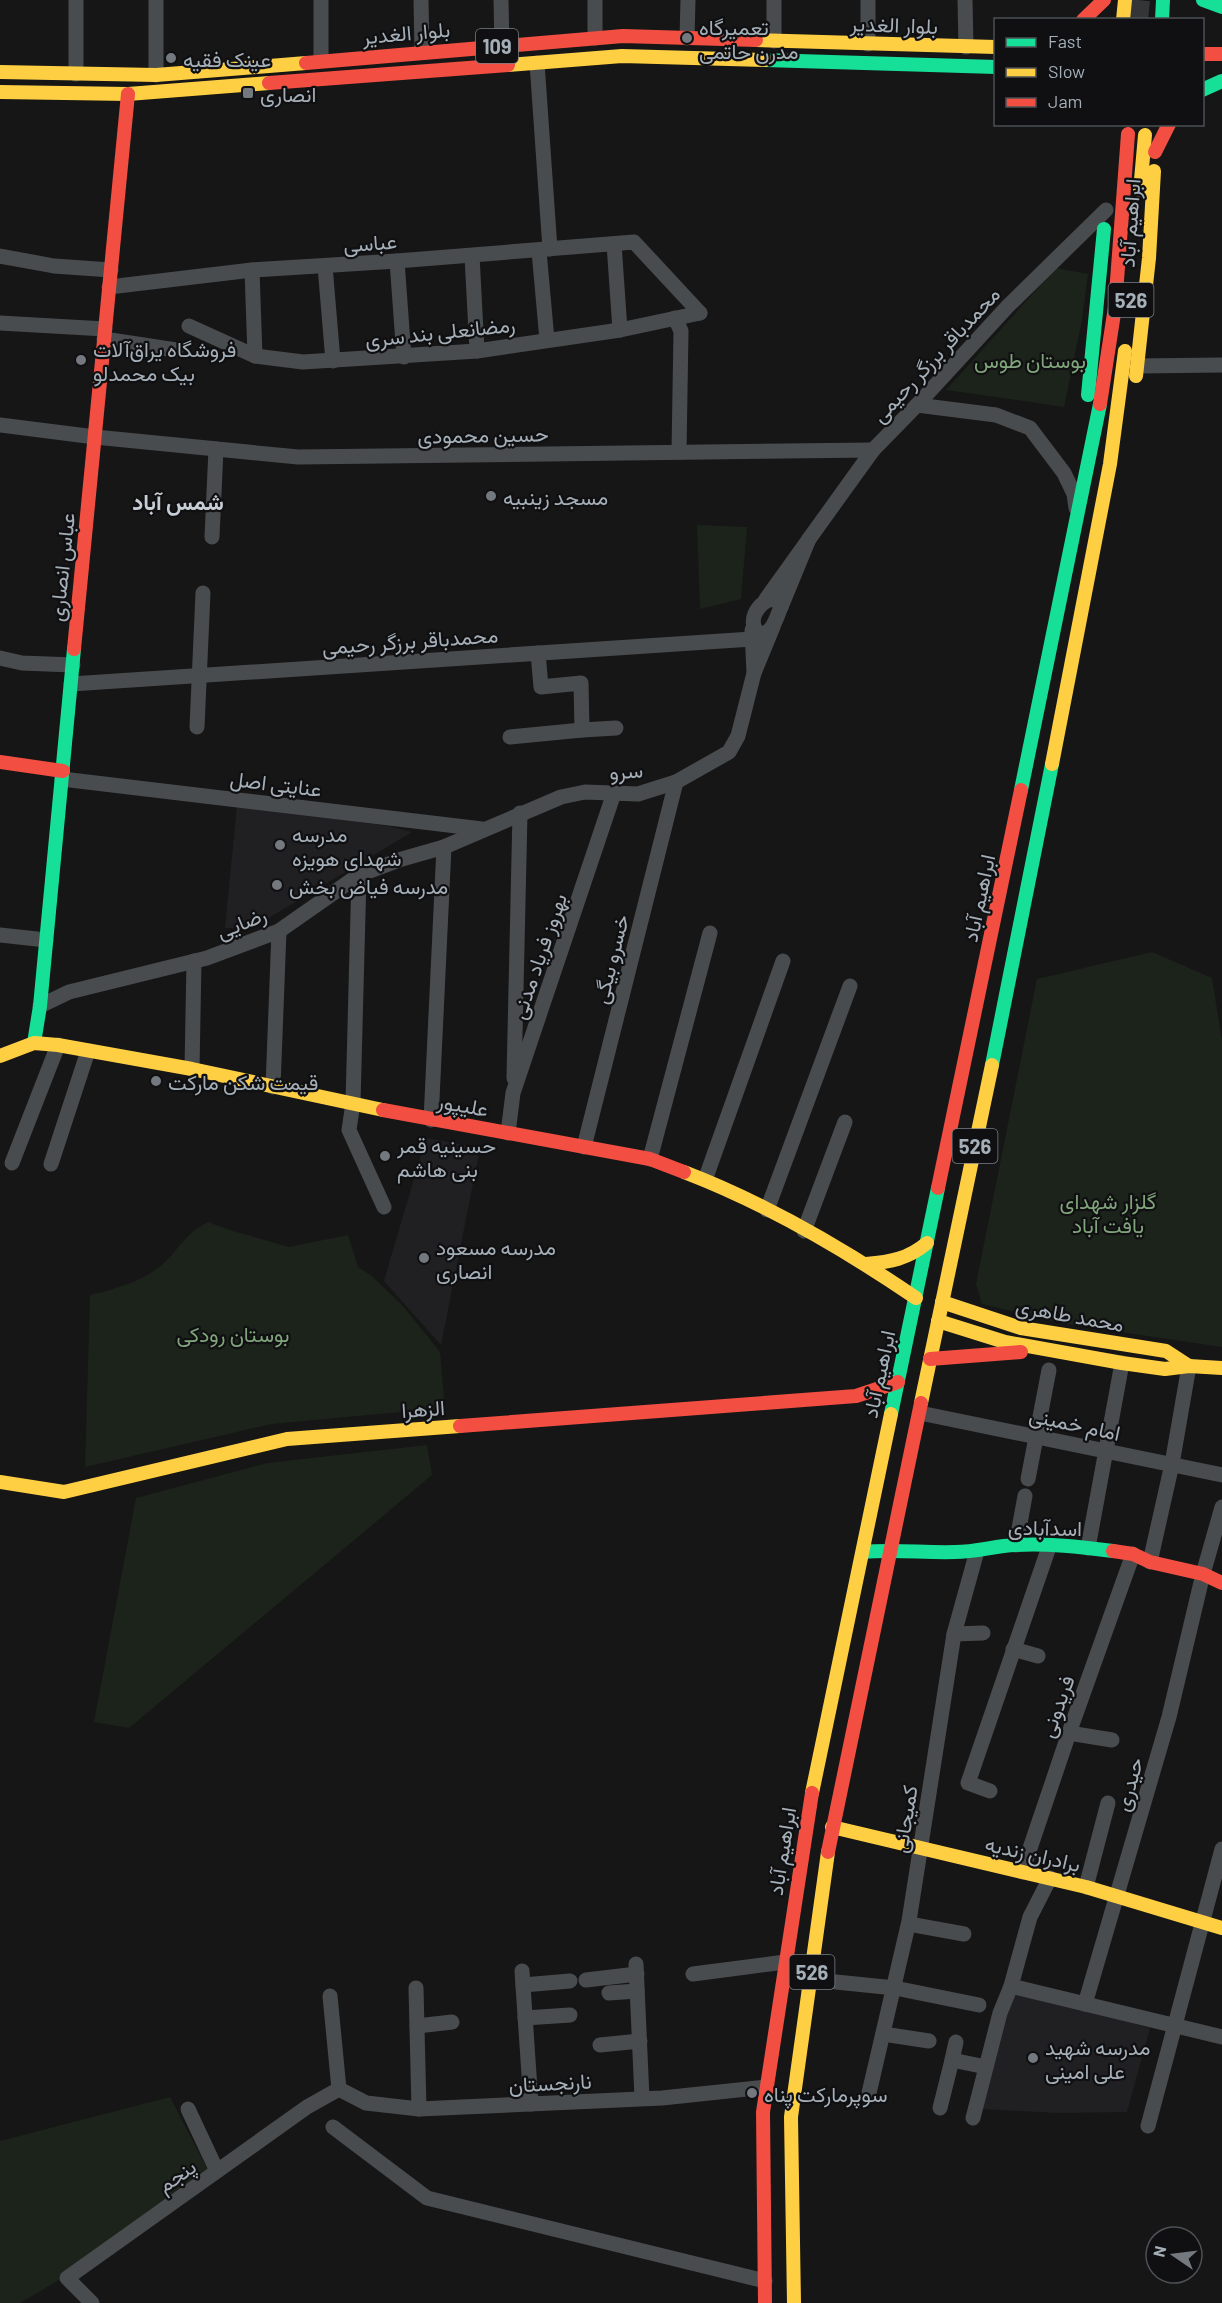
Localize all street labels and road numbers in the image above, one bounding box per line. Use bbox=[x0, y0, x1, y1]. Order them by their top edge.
street label: بلوار الغدیر bbox=[849, 10, 938, 40]
street label: بلوار الغدیر bbox=[360, 16, 451, 50]
road number: 109 bbox=[476, 29, 518, 63]
street label: ابراهیم آباد bbox=[1113, 178, 1148, 268]
street label: عباسی bbox=[342, 228, 398, 257]
street label: محمدباقر برزگر رحیمی bbox=[866, 281, 1006, 428]
road number: 526 bbox=[1108, 283, 1154, 317]
street label: رمضانعلی بند سری bbox=[364, 311, 517, 353]
street label: حسین محمودی bbox=[417, 420, 549, 450]
street label: عباس انصاری bbox=[43, 511, 81, 623]
street label: محمدباقر برزگر رحیمی bbox=[321, 621, 499, 661]
street label: سرو bbox=[608, 756, 644, 786]
street label: عنایتی اصل bbox=[229, 765, 323, 802]
street label: ابراهیم آباد bbox=[957, 852, 1002, 945]
street label: بهروز فریاد مدنی bbox=[505, 890, 573, 1023]
street label: رضایی bbox=[212, 901, 270, 945]
street label: خسرو بیگی bbox=[587, 912, 635, 1007]
street label: علیپور bbox=[434, 1087, 490, 1124]
road number: 526 bbox=[952, 1129, 998, 1163]
street label: محمد طاهری bbox=[1014, 1292, 1126, 1338]
street label: ابراهیم آباد bbox=[857, 1328, 902, 1421]
street label: الزهرا bbox=[400, 1394, 446, 1424]
street label: امام خمینی bbox=[1026, 1401, 1123, 1448]
street label: اسدآبادی bbox=[1008, 1514, 1082, 1541]
street label: فریدونی bbox=[1033, 1671, 1081, 1741]
street label: حیدری bbox=[1108, 1754, 1149, 1814]
street label: کمیجانی bbox=[886, 1783, 923, 1855]
street label: ابراهیم آباد bbox=[762, 1805, 803, 1897]
street label: برادران زندیه bbox=[982, 1830, 1083, 1878]
road number: 526 bbox=[790, 1955, 834, 1989]
street label: نارنجستان bbox=[508, 2067, 592, 2099]
street label: پنجم bbox=[152, 2153, 202, 2200]

